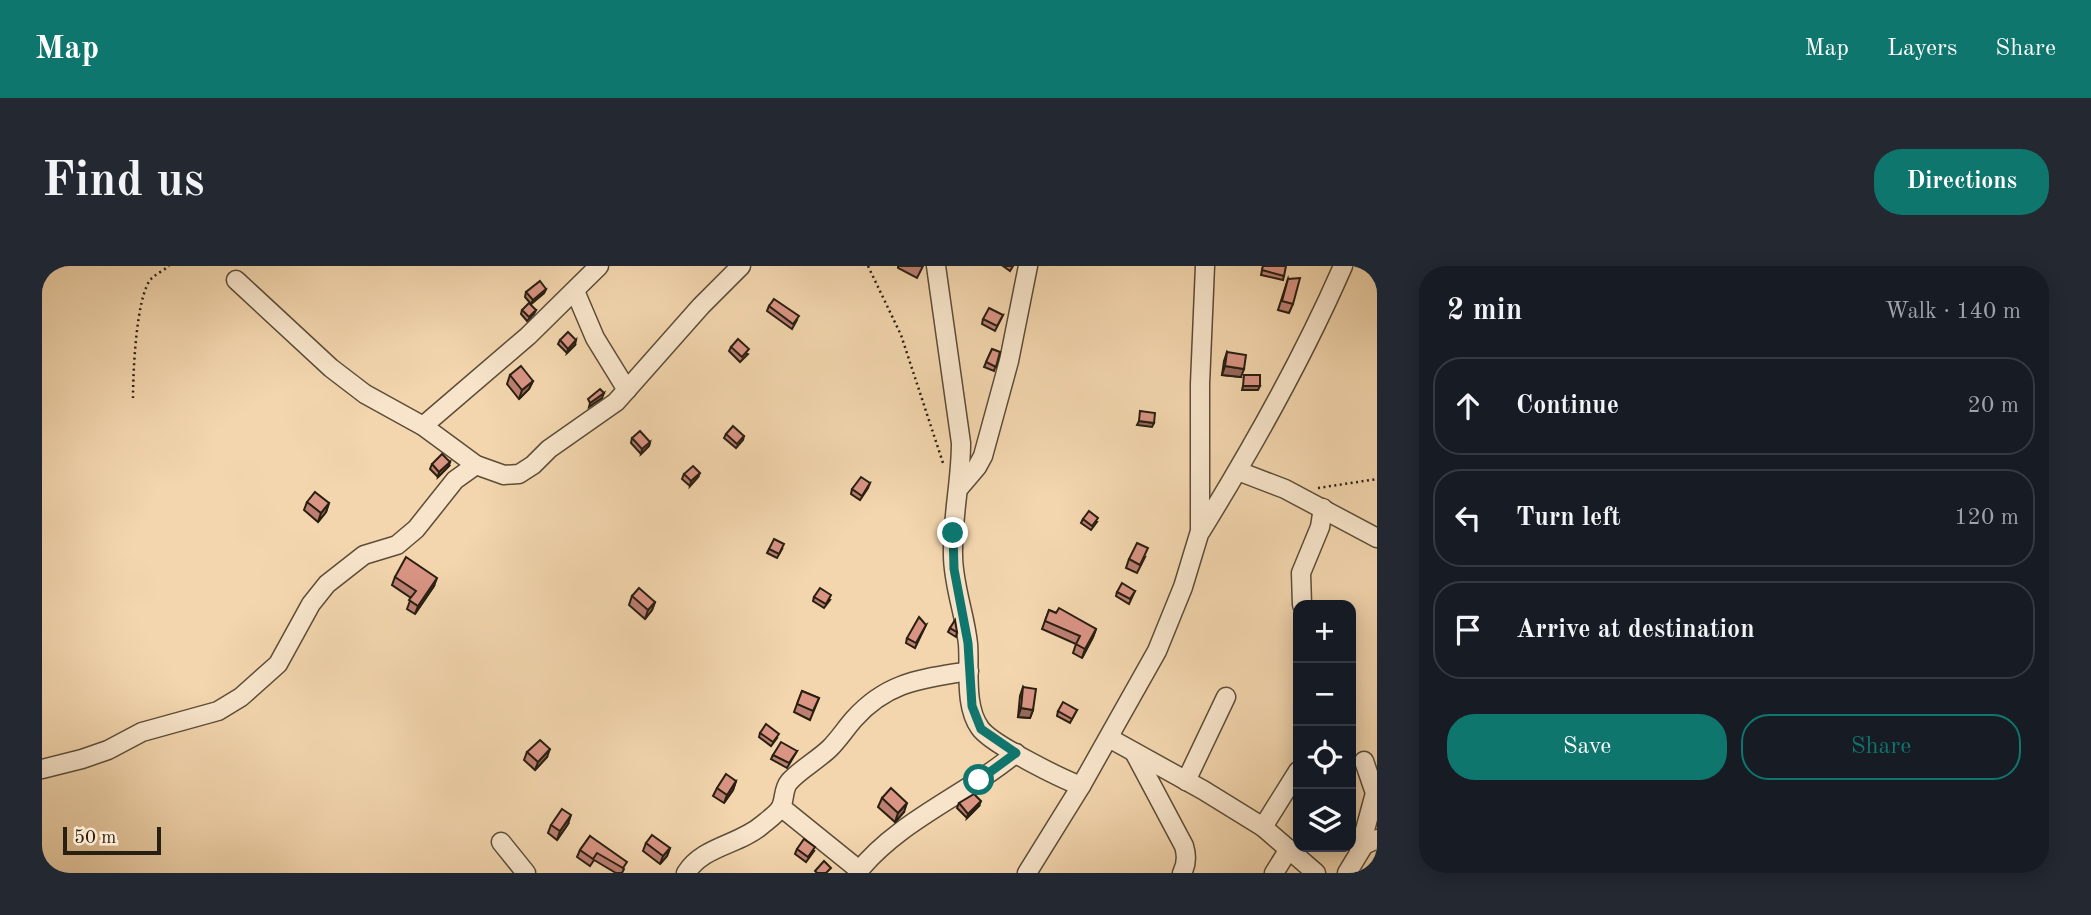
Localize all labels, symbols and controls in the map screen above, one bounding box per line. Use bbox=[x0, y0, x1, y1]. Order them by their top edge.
text: Map bbox=[35, 33, 99, 66]
text: Map bbox=[1805, 37, 1849, 61]
text: Layers bbox=[1887, 37, 1957, 61]
text: Share bbox=[1995, 37, 2056, 61]
button: Directions bbox=[1874, 149, 2049, 215]
text: Find us bbox=[42, 158, 205, 207]
text: 2 min bbox=[1447, 296, 1522, 326]
text: Walk · 140 m bbox=[1885, 300, 2021, 323]
icon: ahead bbox=[1449, 387, 1487, 425]
text: Continue bbox=[1516, 393, 1619, 419]
text: 20 m bbox=[1968, 394, 2019, 417]
icon: left bbox=[1449, 499, 1487, 537]
text: Turn left bbox=[1516, 505, 1621, 531]
text: 120 m bbox=[1954, 506, 2019, 529]
route end bbox=[937, 517, 968, 548]
map controls bbox=[1293, 600, 1356, 852]
button: + bbox=[1293, 600, 1356, 663]
icon: arrive bbox=[1449, 611, 1487, 649]
text: Arrive at destination bbox=[1516, 617, 1755, 643]
button: − bbox=[1293, 663, 1356, 726]
button: Save bbox=[1447, 714, 1727, 780]
button: Share bbox=[1741, 714, 2021, 780]
button: locate bbox=[1293, 726, 1356, 789]
route start bbox=[963, 764, 994, 795]
button: layers bbox=[1293, 789, 1356, 852]
scale bar bbox=[63, 824, 161, 856]
text: 50 m bbox=[74, 829, 116, 848]

